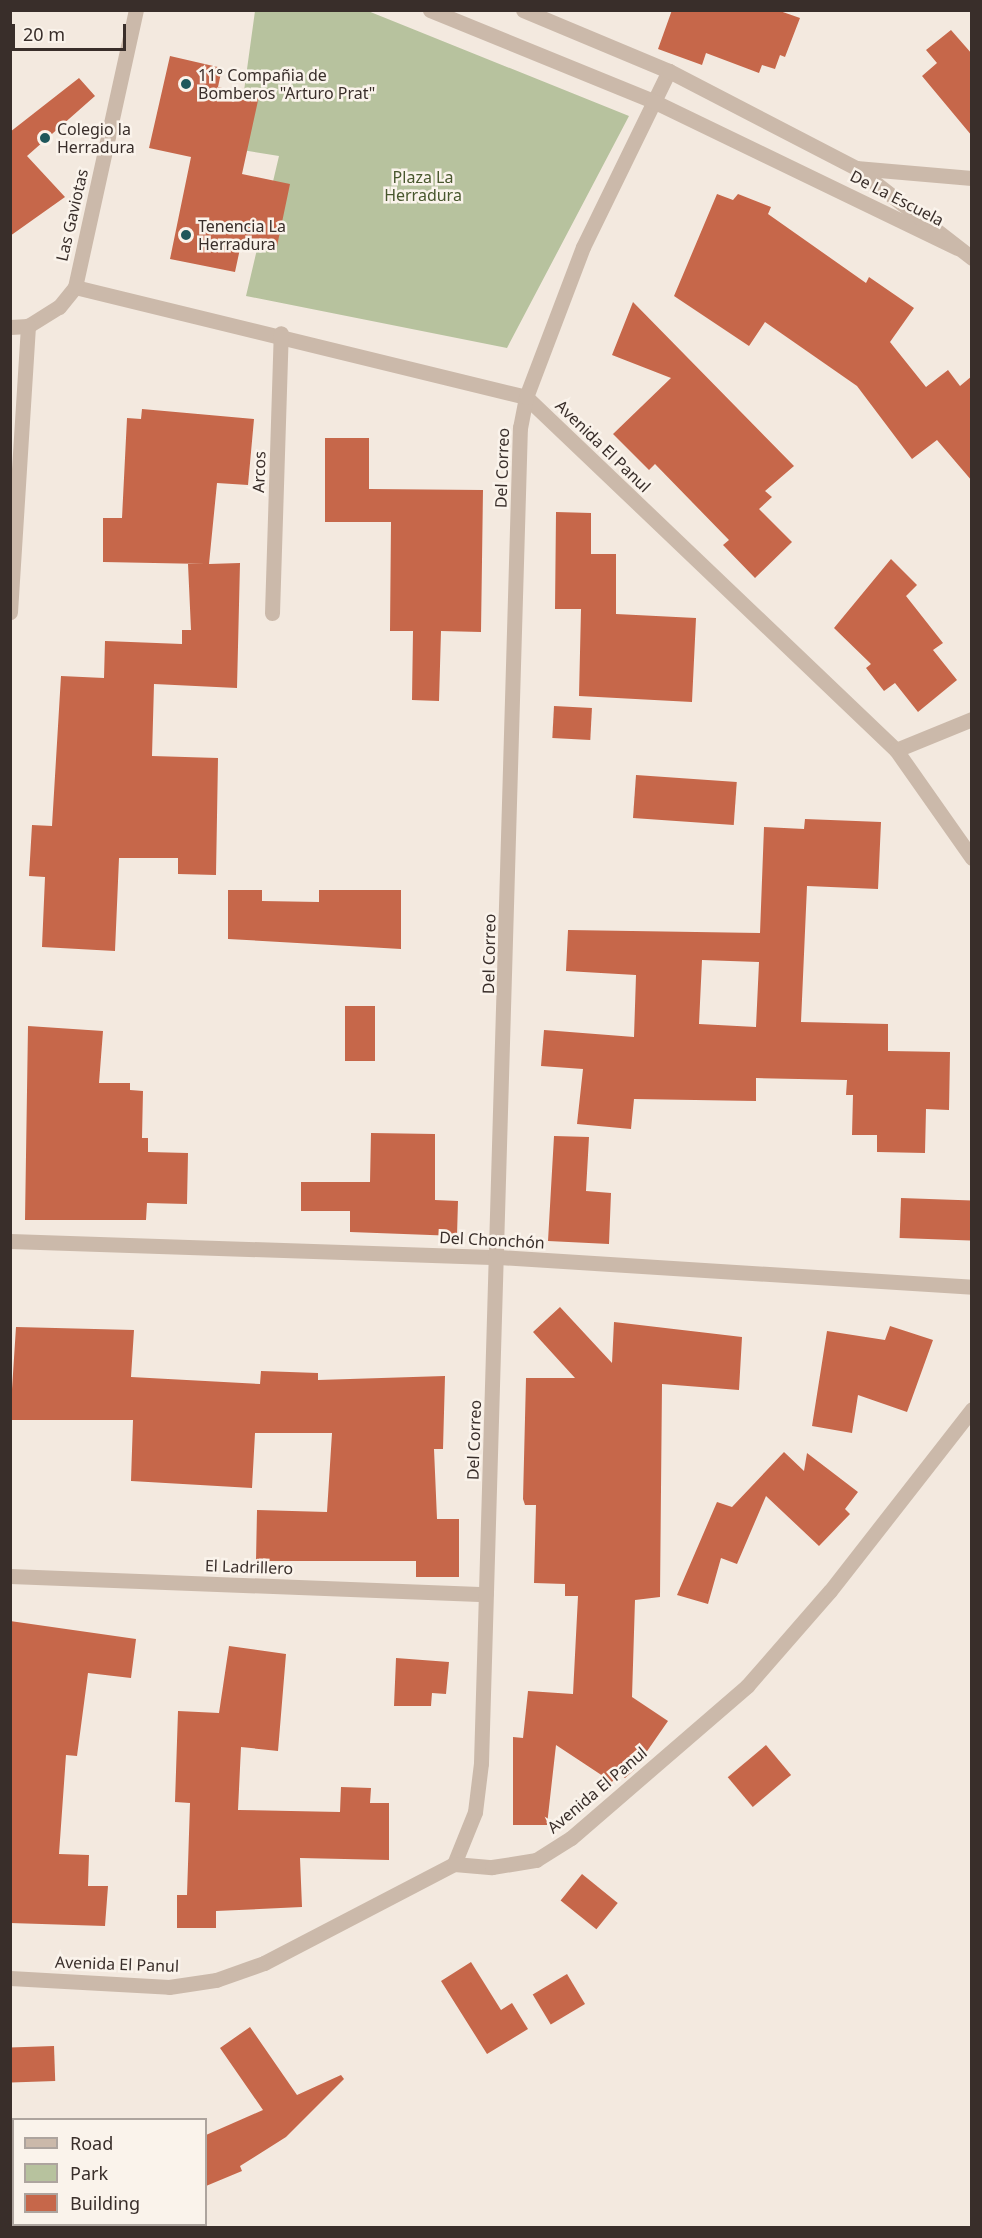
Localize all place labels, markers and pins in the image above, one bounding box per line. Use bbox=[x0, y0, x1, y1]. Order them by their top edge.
place label: 11° Compañia de Bomberos "Arturo Prat" bbox=[198, 65, 375, 103]
marker: 11° Compañia de Bomberos "Arturo Prat" bbox=[179, 77, 193, 91]
place label: Colegio la Herradura bbox=[57, 119, 135, 157]
marker: Colegio la Herradura bbox=[38, 131, 52, 145]
place label: Tenencia La Herradura bbox=[198, 216, 286, 254]
marker: Tenencia La Herradura bbox=[179, 228, 193, 242]

